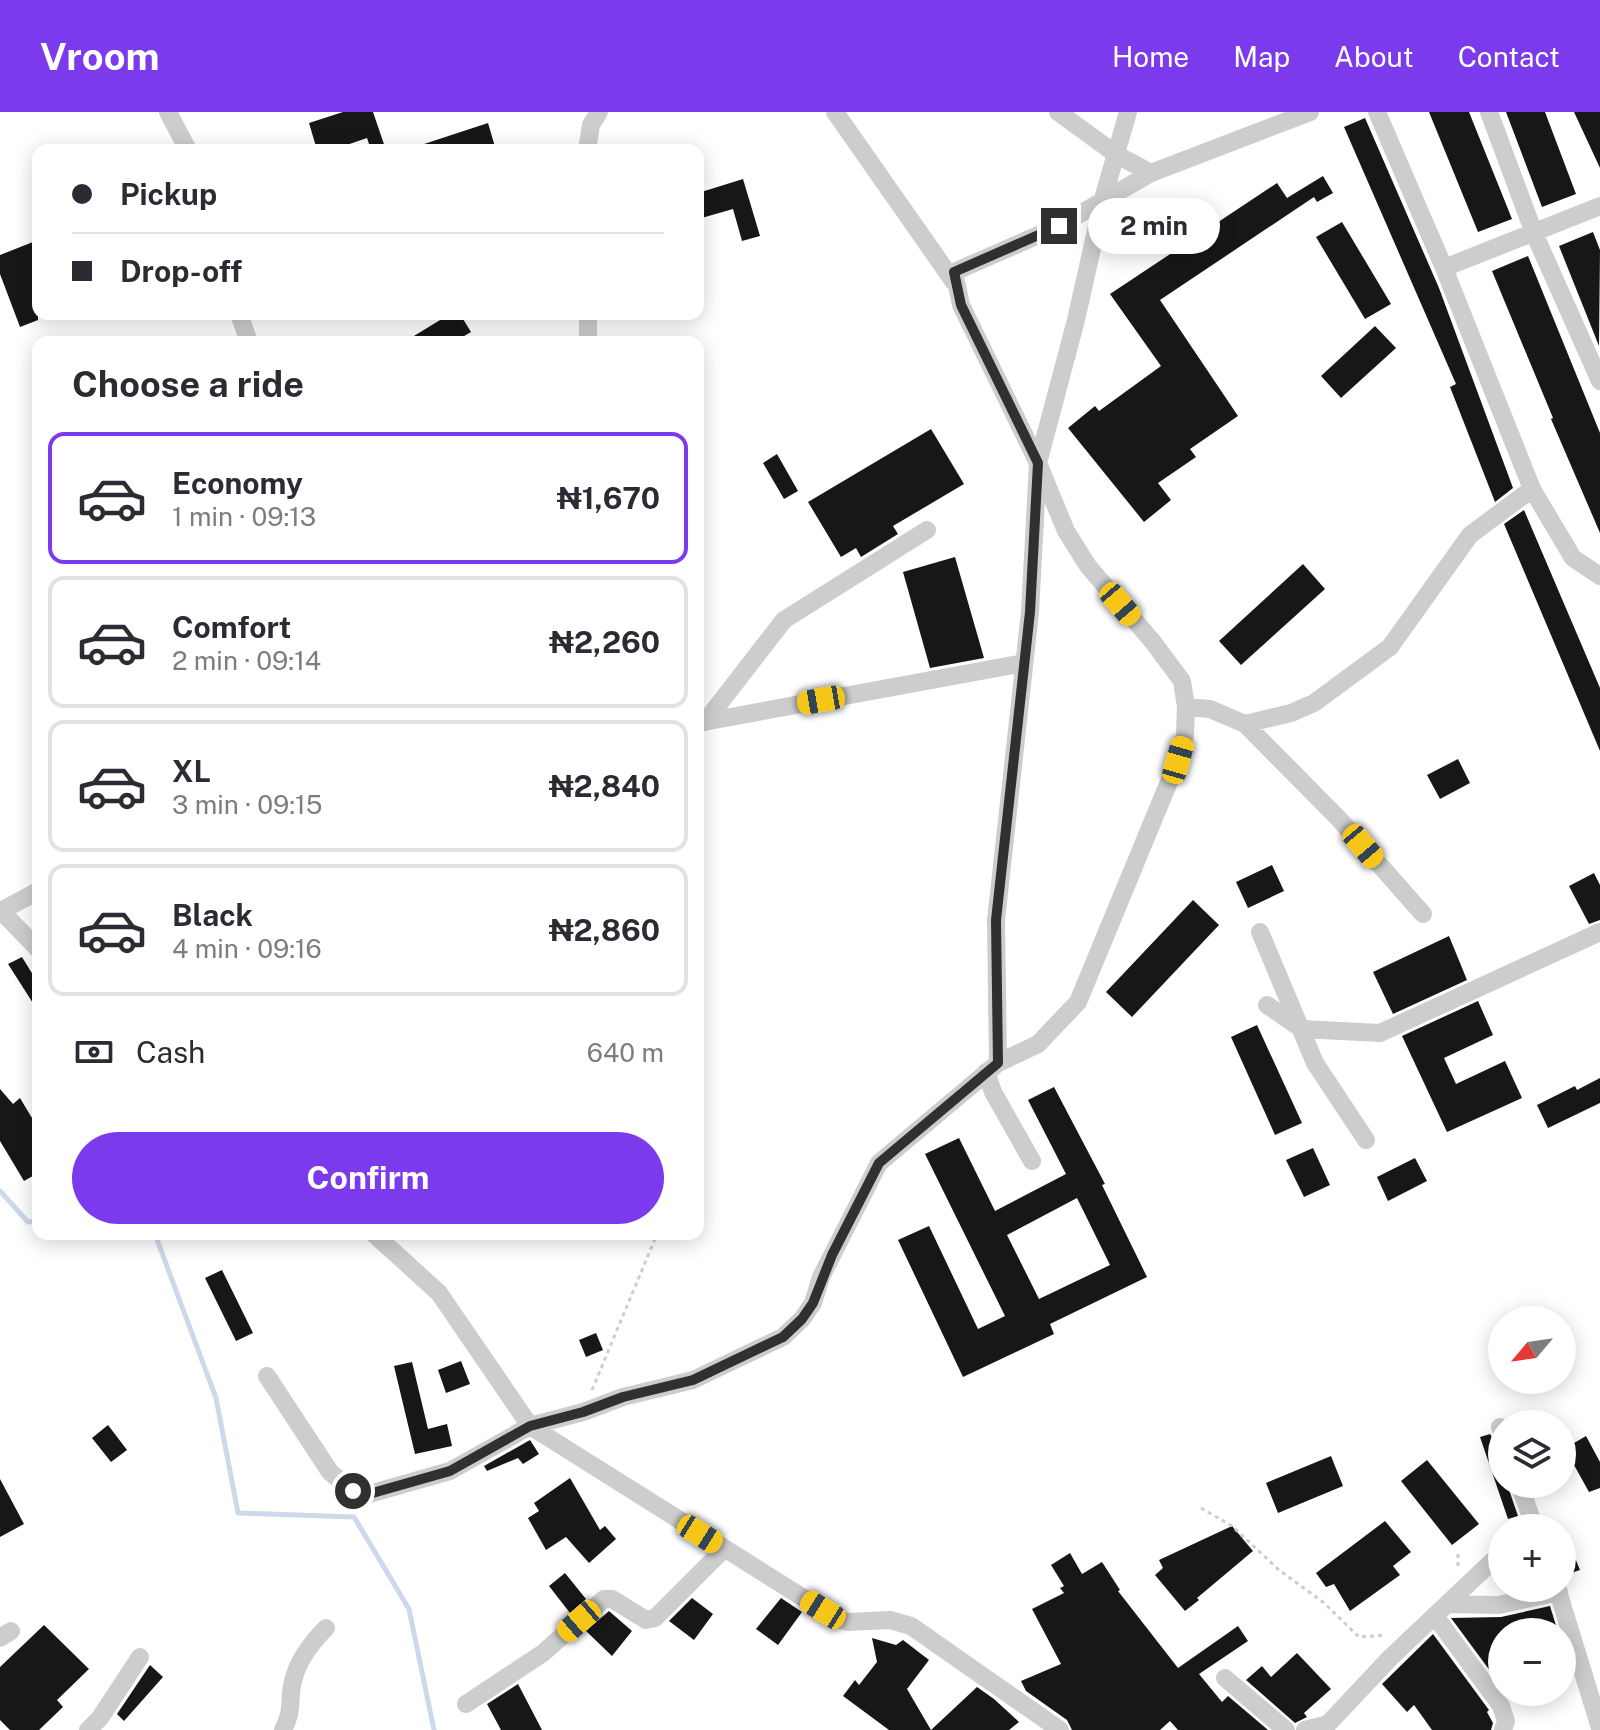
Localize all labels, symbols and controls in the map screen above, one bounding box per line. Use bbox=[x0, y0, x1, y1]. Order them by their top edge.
text: Vroom bbox=[40, 34, 160, 79]
text: Home bbox=[1112, 40, 1189, 73]
text: Map bbox=[1233, 40, 1290, 73]
text: About bbox=[1334, 40, 1414, 73]
text: Contact bbox=[1458, 40, 1560, 73]
text: Pickup bbox=[120, 176, 217, 212]
callout: 2 min bbox=[1087, 198, 1219, 254]
route end bbox=[1041, 208, 1077, 244]
text: 2 min bbox=[1120, 210, 1188, 241]
text: Drop-off bbox=[120, 253, 242, 289]
text: Choose a ride bbox=[72, 363, 304, 405]
icon: car bbox=[76, 462, 148, 534]
text: Economy bbox=[172, 465, 303, 501]
text: ₦1,670 bbox=[557, 480, 660, 516]
text: 1 min · 09:13 bbox=[172, 501, 316, 532]
car bbox=[1095, 578, 1145, 630]
icon: car bbox=[76, 606, 148, 678]
text: Comfort bbox=[172, 609, 291, 645]
text: ₦2,260 bbox=[549, 624, 660, 660]
text: 2 min · 09:14 bbox=[172, 645, 321, 676]
car bbox=[795, 684, 847, 716]
car bbox=[1160, 734, 1196, 786]
icon: car bbox=[76, 750, 148, 822]
text: XL bbox=[172, 753, 211, 789]
text: ₦2,840 bbox=[549, 768, 660, 804]
text: 3 min · 09:15 bbox=[172, 789, 322, 820]
car bbox=[1338, 820, 1388, 872]
icon: car bbox=[76, 894, 148, 966]
text: Black bbox=[172, 897, 253, 933]
text: ₦2,860 bbox=[549, 912, 660, 948]
text: 4 min · 09:16 bbox=[172, 933, 322, 964]
icon: cash bbox=[72, 1030, 116, 1074]
text: Cash bbox=[136, 1034, 205, 1070]
text: 640 m bbox=[587, 1037, 664, 1068]
button: Confirm bbox=[72, 1132, 664, 1224]
north arrow bbox=[1488, 1306, 1576, 1394]
map controls bbox=[1488, 1306, 1576, 1706]
button: layers bbox=[1488, 1410, 1576, 1498]
route start bbox=[335, 1473, 371, 1509]
car bbox=[673, 1511, 727, 1557]
button: + bbox=[1488, 1514, 1576, 1602]
car bbox=[796, 1587, 850, 1633]
car bbox=[553, 1596, 605, 1646]
button: − bbox=[1488, 1618, 1576, 1706]

